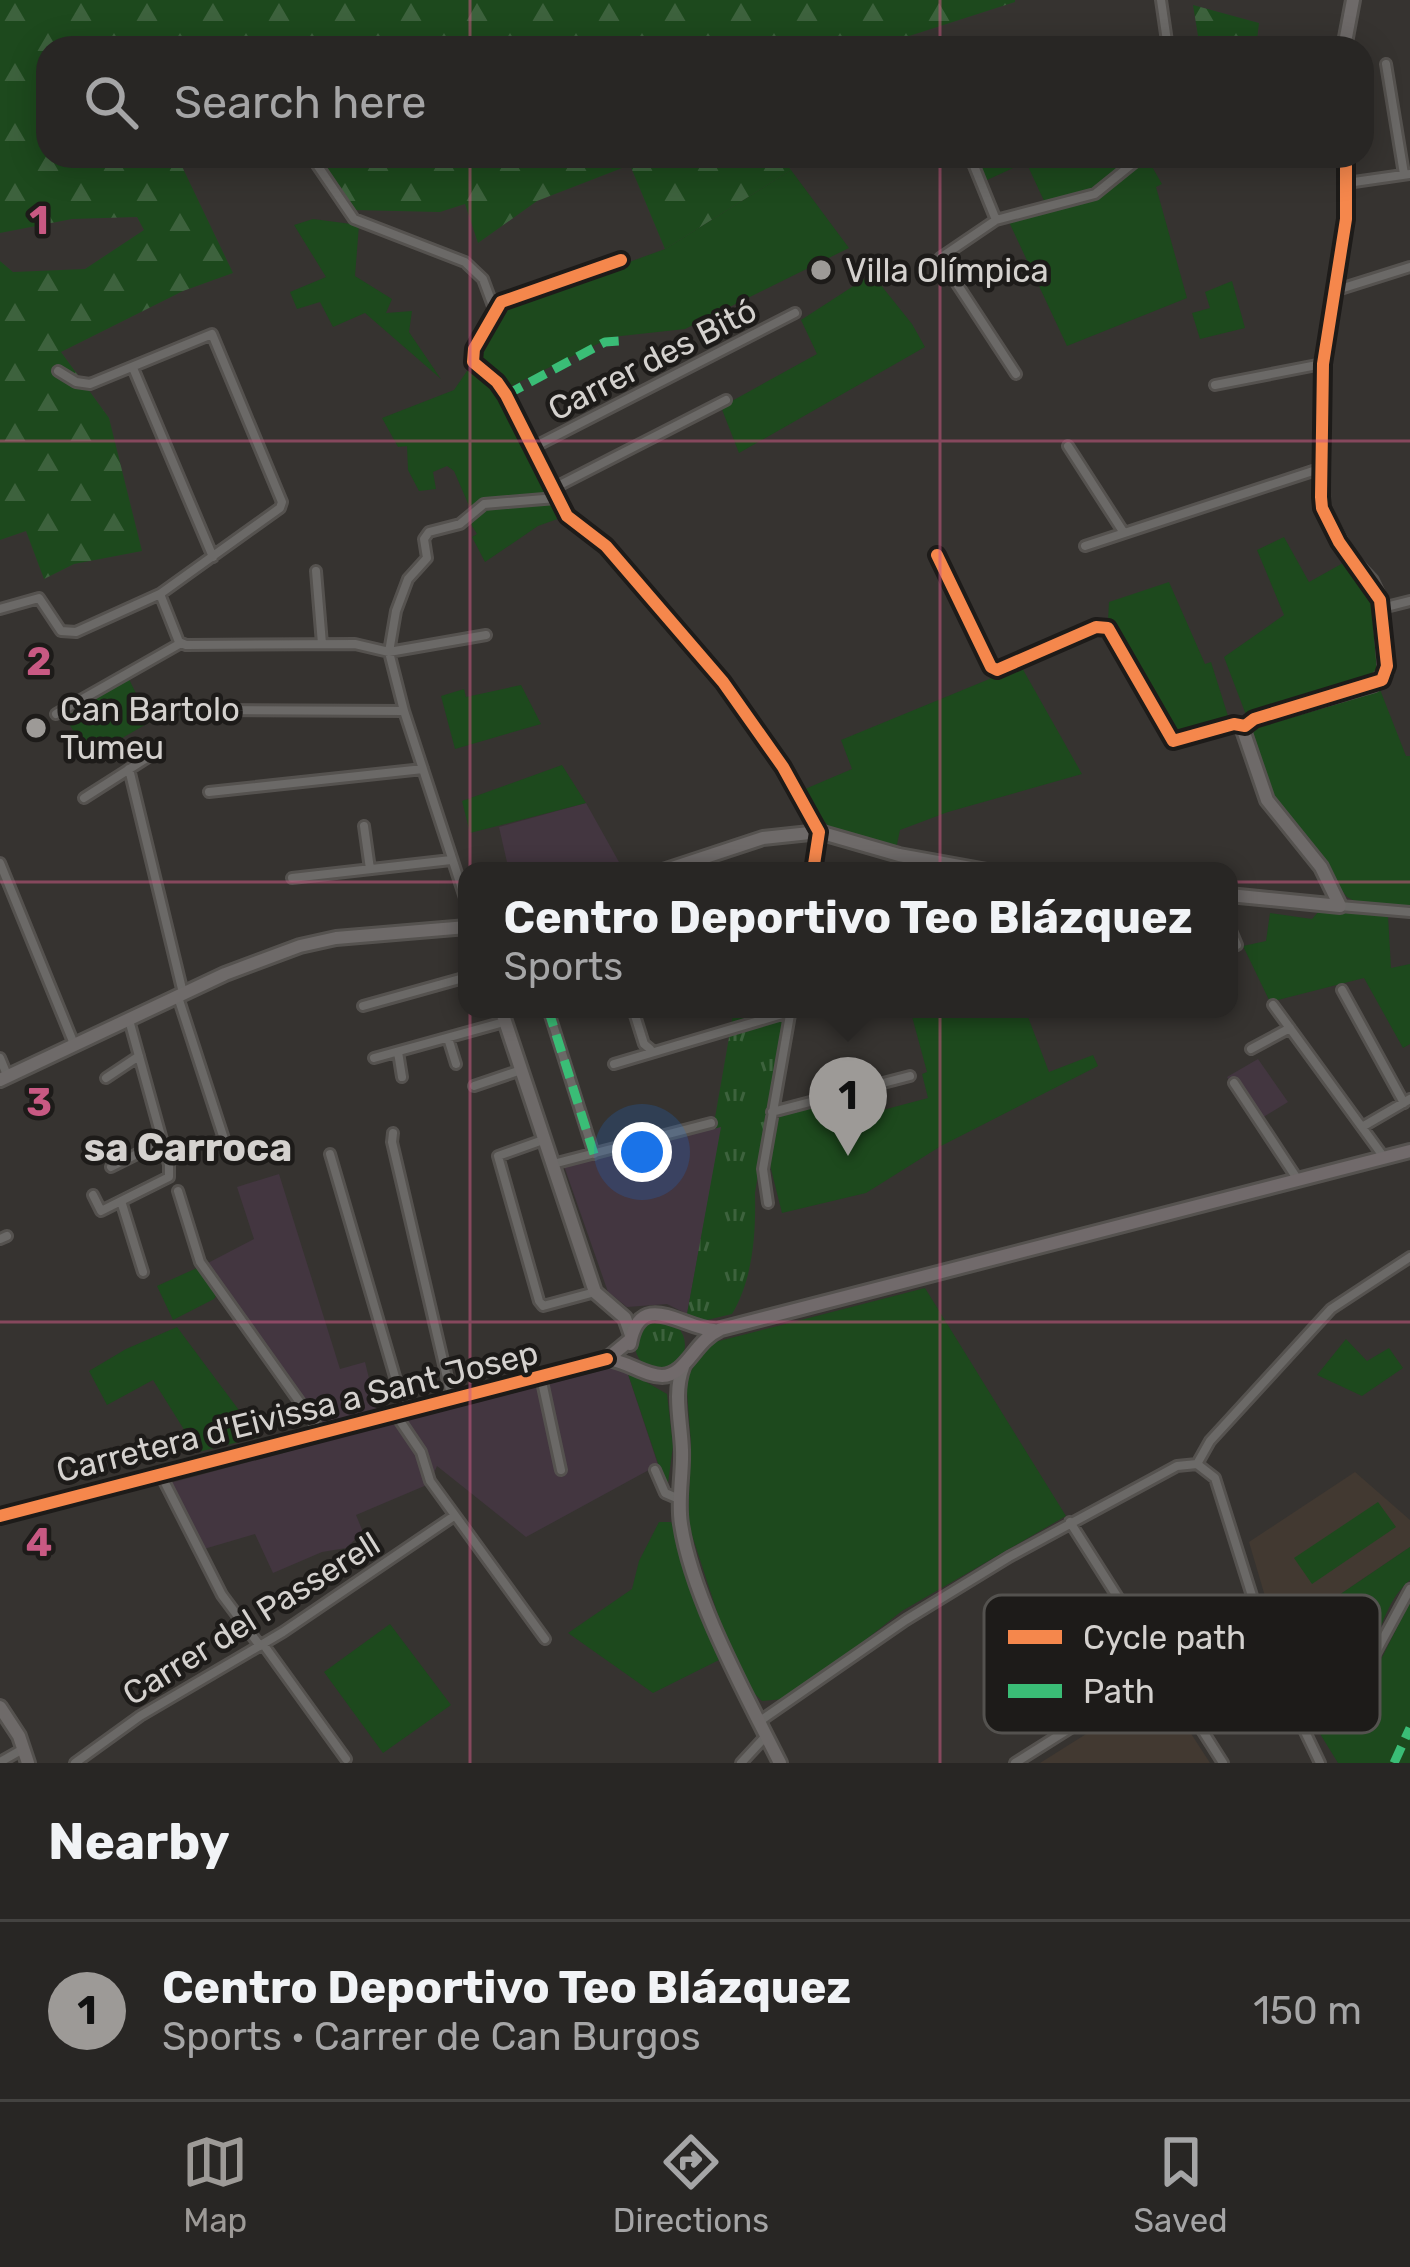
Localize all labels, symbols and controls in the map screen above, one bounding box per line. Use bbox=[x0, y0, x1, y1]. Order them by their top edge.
search box bbox=[36, 36, 1374, 168]
icon: search bbox=[78, 69, 144, 135]
text: Search here bbox=[174, 76, 426, 129]
text: 1 bbox=[29, 198, 49, 244]
place label: Villa Olímpica bbox=[845, 251, 1049, 290]
marker: Villa Olímpica bbox=[808, 257, 834, 283]
street label: Carrer des Bitó bbox=[542, 290, 763, 429]
text: 2 bbox=[26, 639, 52, 685]
place label: Can Bartolo Tumeu bbox=[60, 690, 240, 767]
marker: Can Bartolo Tumeu bbox=[23, 715, 49, 741]
popup bbox=[458, 862, 1238, 1018]
text: Centro Deportivo Teo Blázquez bbox=[503, 891, 1193, 944]
text: Sports bbox=[503, 944, 623, 990]
pin: 1 bbox=[809, 1057, 887, 1156]
text: 3 bbox=[26, 1080, 52, 1126]
your location bbox=[612, 1122, 672, 1182]
district label: sa Carroca bbox=[84, 1125, 292, 1171]
street label: Carretera d'Eivissa a Sant Josep bbox=[52, 1333, 542, 1490]
text: 4 bbox=[26, 1520, 52, 1566]
street label: Carrer del Passerell bbox=[116, 1524, 387, 1713]
legend bbox=[984, 1595, 1380, 1733]
text: Cycle path bbox=[1083, 1618, 1246, 1657]
text: Path bbox=[1083, 1672, 1155, 1711]
text: Nearby bbox=[48, 1811, 230, 1872]
text: Centro Deportivo Teo Blázquez bbox=[162, 1961, 851, 2014]
text: 1 bbox=[77, 1988, 97, 2034]
text: 150 m bbox=[1253, 1988, 1362, 2034]
text: Sports · Carrer de Can Burgos bbox=[162, 2014, 701, 2060]
tab: Map bbox=[182, 2129, 248, 2240]
tab: Directions bbox=[613, 2129, 769, 2240]
tab: Saved bbox=[1134, 2129, 1228, 2240]

